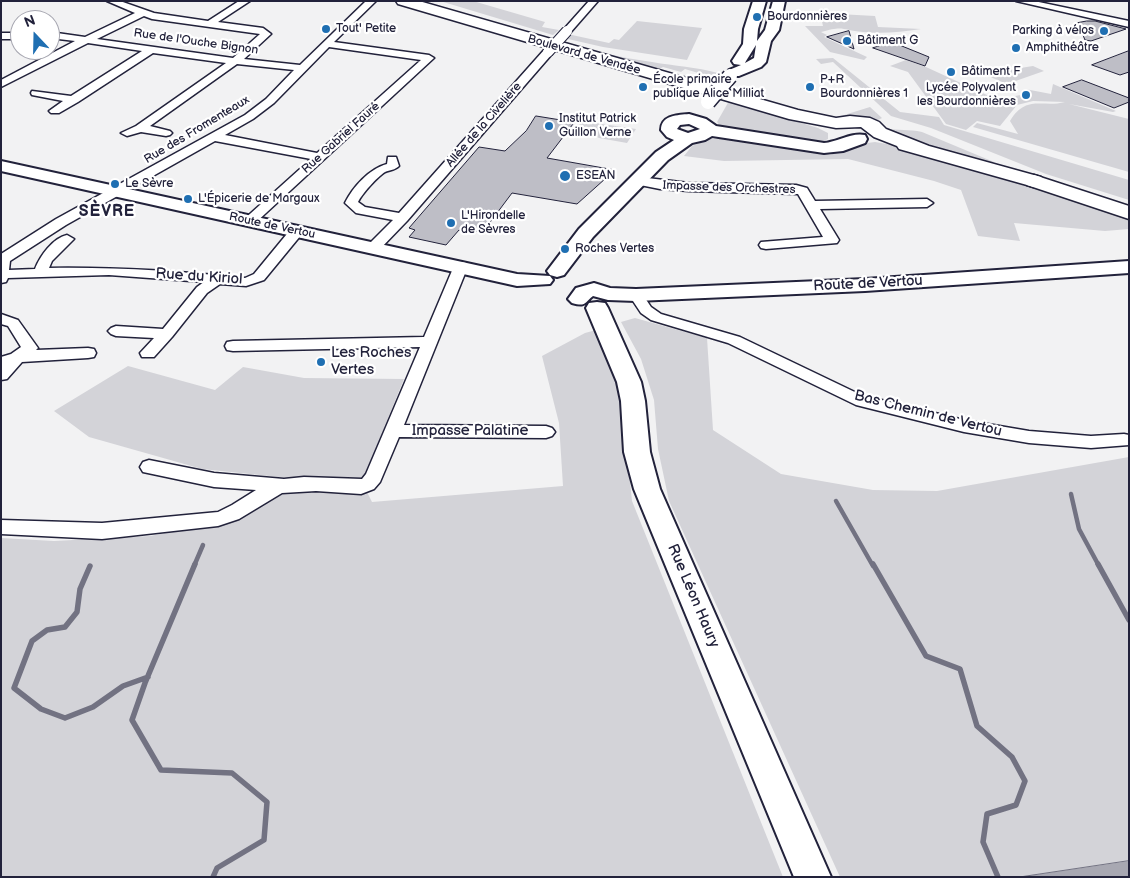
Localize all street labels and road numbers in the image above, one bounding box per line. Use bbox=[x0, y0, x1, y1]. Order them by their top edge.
street label: Rue de l'Ouche Bignon bbox=[133, 26, 259, 58]
street label: Boulevard de Vendée bbox=[526, 32, 642, 78]
street label: Allée de la Civelière bbox=[443, 80, 525, 170]
street label: Rue des Fromenteaux bbox=[142, 93, 252, 167]
street label: Rue Gabriel Fauré bbox=[299, 99, 383, 177]
street label: Impasse des Orchestres bbox=[662, 178, 796, 198]
street label: Route de Vertou bbox=[228, 210, 316, 242]
street label: Rue du Kiriol bbox=[155, 265, 243, 289]
street label: Route de Vertou bbox=[813, 272, 923, 296]
street label: Bas Chemin de Vertou bbox=[852, 387, 1004, 441]
street label: Impasse Palatine bbox=[412, 422, 528, 440]
street label: Rue Léon Haury bbox=[663, 541, 723, 651]

